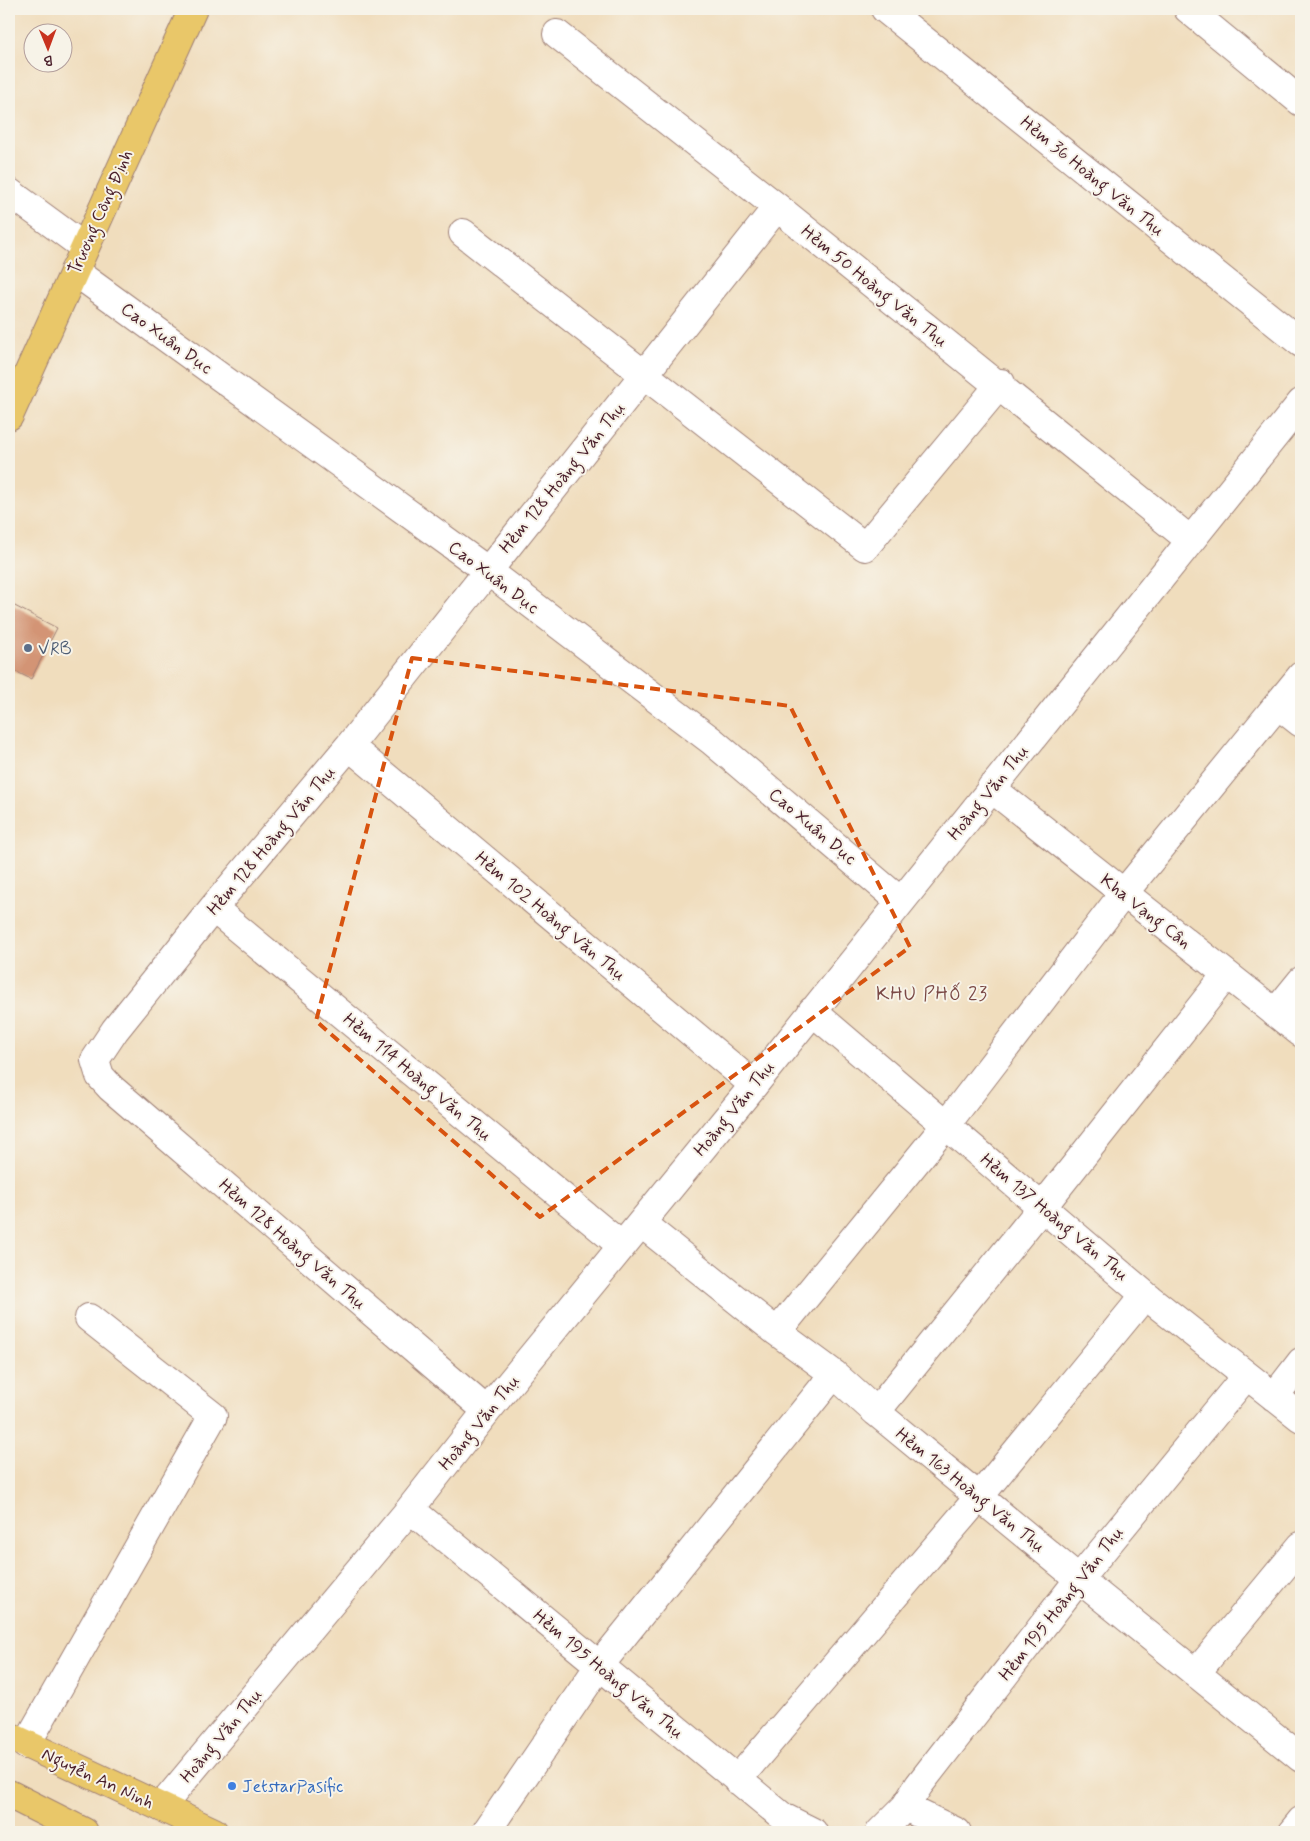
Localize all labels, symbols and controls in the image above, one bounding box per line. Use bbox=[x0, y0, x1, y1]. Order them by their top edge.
north arrow bbox=[22, 22, 72, 72]
text: B bbox=[43, 51, 53, 69]
street label: Hẻm 36 Hoàng Văn Thụ bbox=[1014, 111, 1170, 244]
street label: Trương Công Định bbox=[63, 146, 141, 279]
street label: Hẻm 50 Hoàng Văn Thụ bbox=[794, 220, 953, 355]
street label: Cao Xuân Dục bbox=[116, 297, 217, 380]
street label: Hẻm 128 Hoàng Văn Thụ bbox=[494, 397, 633, 560]
street label: Cao Xuân Dục bbox=[443, 536, 544, 620]
place label: VRB bbox=[38, 637, 72, 661]
marker: VRB bbox=[22, 642, 34, 654]
street label: Hoàng Văn Thụ bbox=[943, 740, 1037, 847]
street label: Hẻm 128 Hoàng Văn Thụ bbox=[202, 760, 343, 922]
street label: Cao Xuân Dục bbox=[763, 783, 861, 871]
street label: Hẻm 102 Hoàng Văn Thụ bbox=[468, 846, 631, 989]
street label: Kha Vạng Cân bbox=[1094, 869, 1196, 956]
district label: KHU PHỐ 23 bbox=[876, 982, 988, 1007]
street label: Hẻm 114 Hoàng Văn Thụ bbox=[336, 1008, 497, 1149]
street label: Hoàng Văn Thụ bbox=[689, 1056, 783, 1163]
street label: Hẻm 137 Hoàng Văn Thụ bbox=[973, 1148, 1134, 1289]
street label: Hẻm 128 Hoàng Văn Thụ bbox=[212, 1174, 372, 1317]
street label: Hoàng Văn Thụ bbox=[434, 1370, 528, 1477]
street label: Hẻm 163 Hoàng Văn Thụ bbox=[889, 1423, 1051, 1561]
street label: Hẻm 195 Hoàng Văn Thụ bbox=[994, 1521, 1132, 1687]
street label: Hẻm 195 Hoàng Văn Thụ bbox=[526, 1604, 689, 1747]
street label: Hoàng Văn Thụ bbox=[175, 1683, 270, 1790]
street label: Nguyễn An Ninh bbox=[37, 1742, 157, 1817]
place label: JetstarPasific bbox=[242, 1775, 343, 1799]
marker: JetstarPasific bbox=[226, 1780, 238, 1792]

